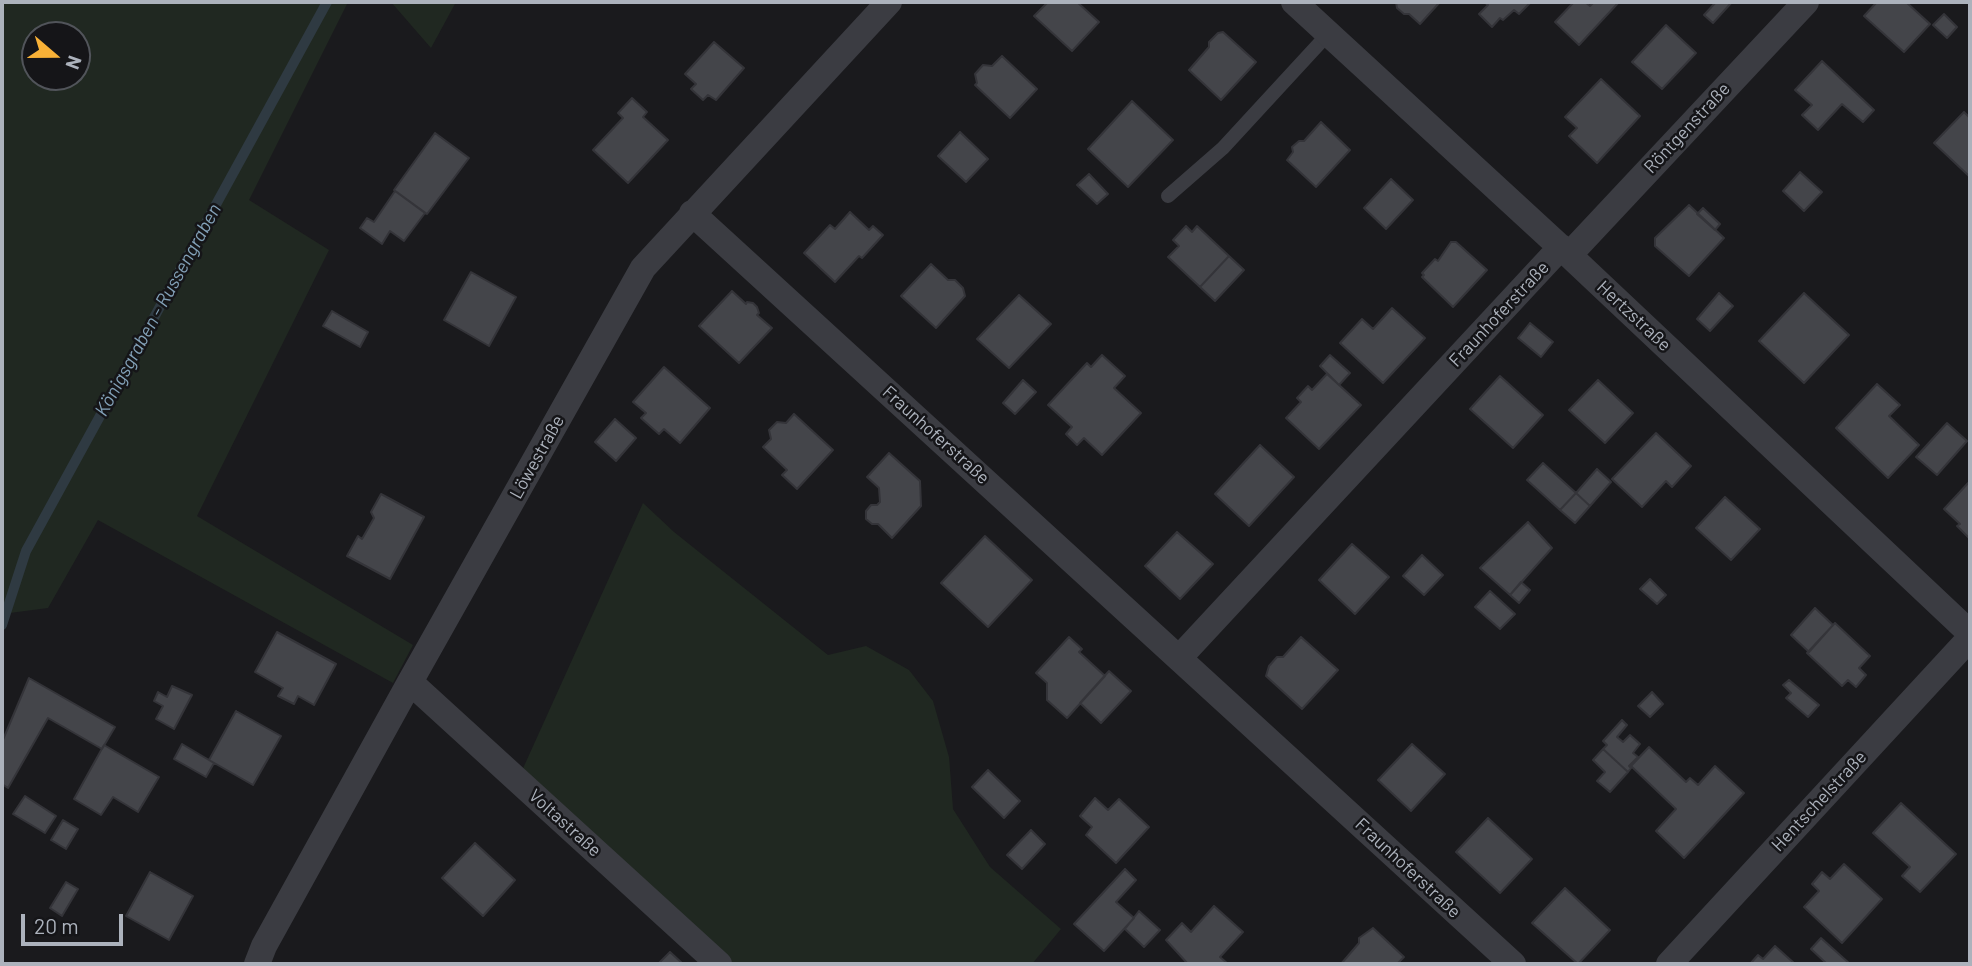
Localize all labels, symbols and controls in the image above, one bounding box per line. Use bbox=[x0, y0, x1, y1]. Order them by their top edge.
north arrow bbox=[21, 21, 91, 91]
text: N bbox=[61, 53, 87, 73]
street label: Röntgenstraße bbox=[1639, 78, 1735, 178]
water label: Königsgraben - Russengraben bbox=[90, 200, 226, 420]
street label: Fraunhoferstraße bbox=[1445, 257, 1553, 371]
street label: Hertzstraße bbox=[1593, 276, 1675, 356]
street label: Fraunhoferstraße bbox=[878, 381, 994, 489]
street label: Löwestraße bbox=[505, 411, 569, 503]
street label: Hentschelstraße bbox=[1767, 746, 1871, 856]
street label: Voltastraße bbox=[524, 785, 606, 861]
street label: Fraunhoferstraße bbox=[1351, 814, 1465, 922]
scale bar bbox=[24, 900, 126, 944]
text: 20 m bbox=[34, 913, 79, 938]

